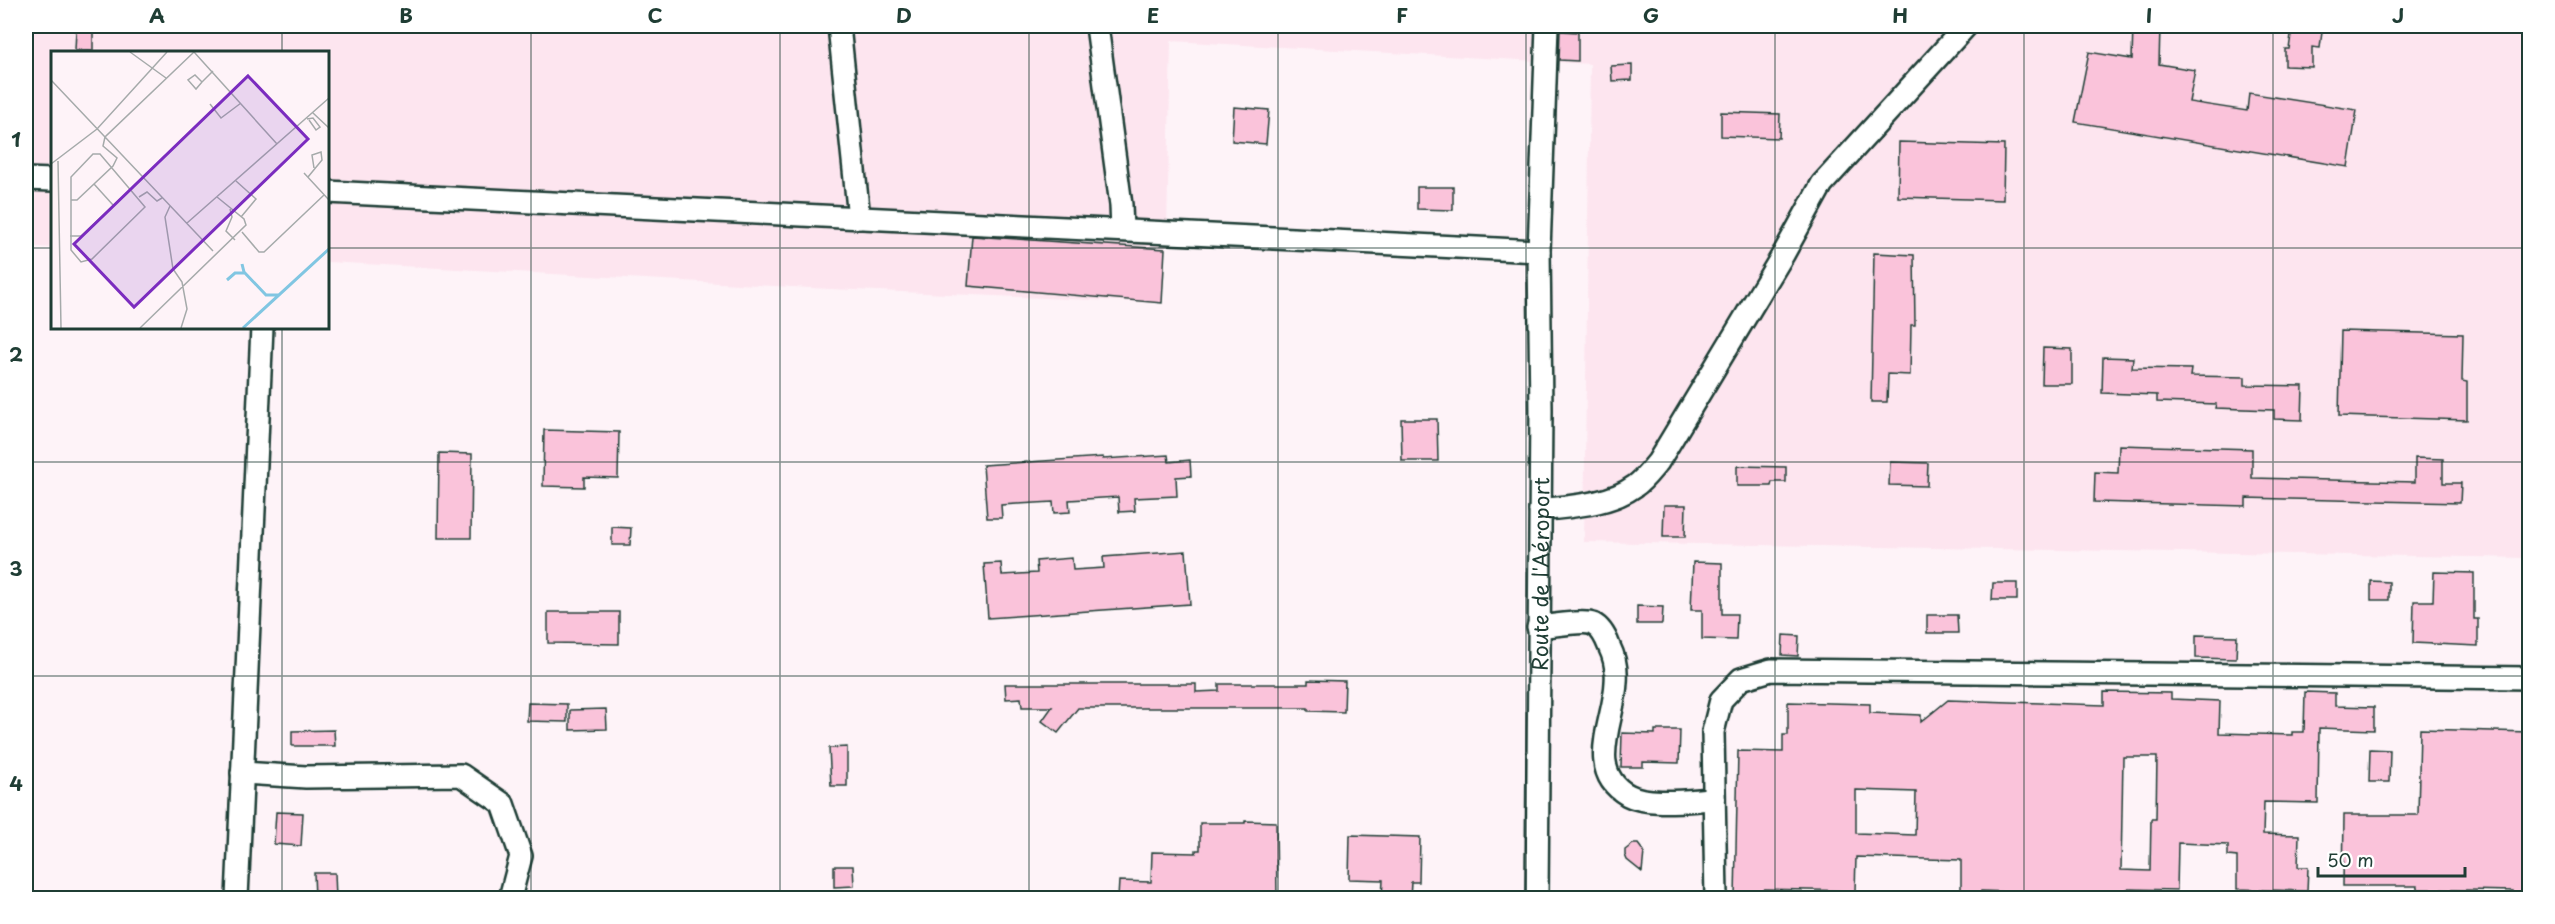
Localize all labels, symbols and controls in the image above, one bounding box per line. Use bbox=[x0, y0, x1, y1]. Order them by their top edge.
text: A bbox=[149, 0, 165, 30]
text: B bbox=[399, 0, 413, 30]
text: C bbox=[647, 0, 663, 30]
text: D bbox=[896, 0, 912, 30]
text: E bbox=[1147, 0, 1159, 30]
text: F bbox=[1396, 0, 1408, 30]
text: G bbox=[1643, 0, 1659, 30]
text: H bbox=[1892, 0, 1908, 30]
text: I bbox=[2146, 0, 2152, 30]
text: J bbox=[2392, 0, 2404, 30]
inset map bbox=[51, 51, 328, 328]
text: 1 bbox=[11, 124, 21, 154]
text: 2 bbox=[9, 339, 23, 369]
street label: Route de l'Aéroport bbox=[1523, 477, 1556, 671]
text: 3 bbox=[9, 553, 23, 583]
text: 4 bbox=[9, 768, 23, 798]
scale bar bbox=[2318, 840, 2465, 878]
text: 50 m bbox=[2327, 846, 2374, 873]

